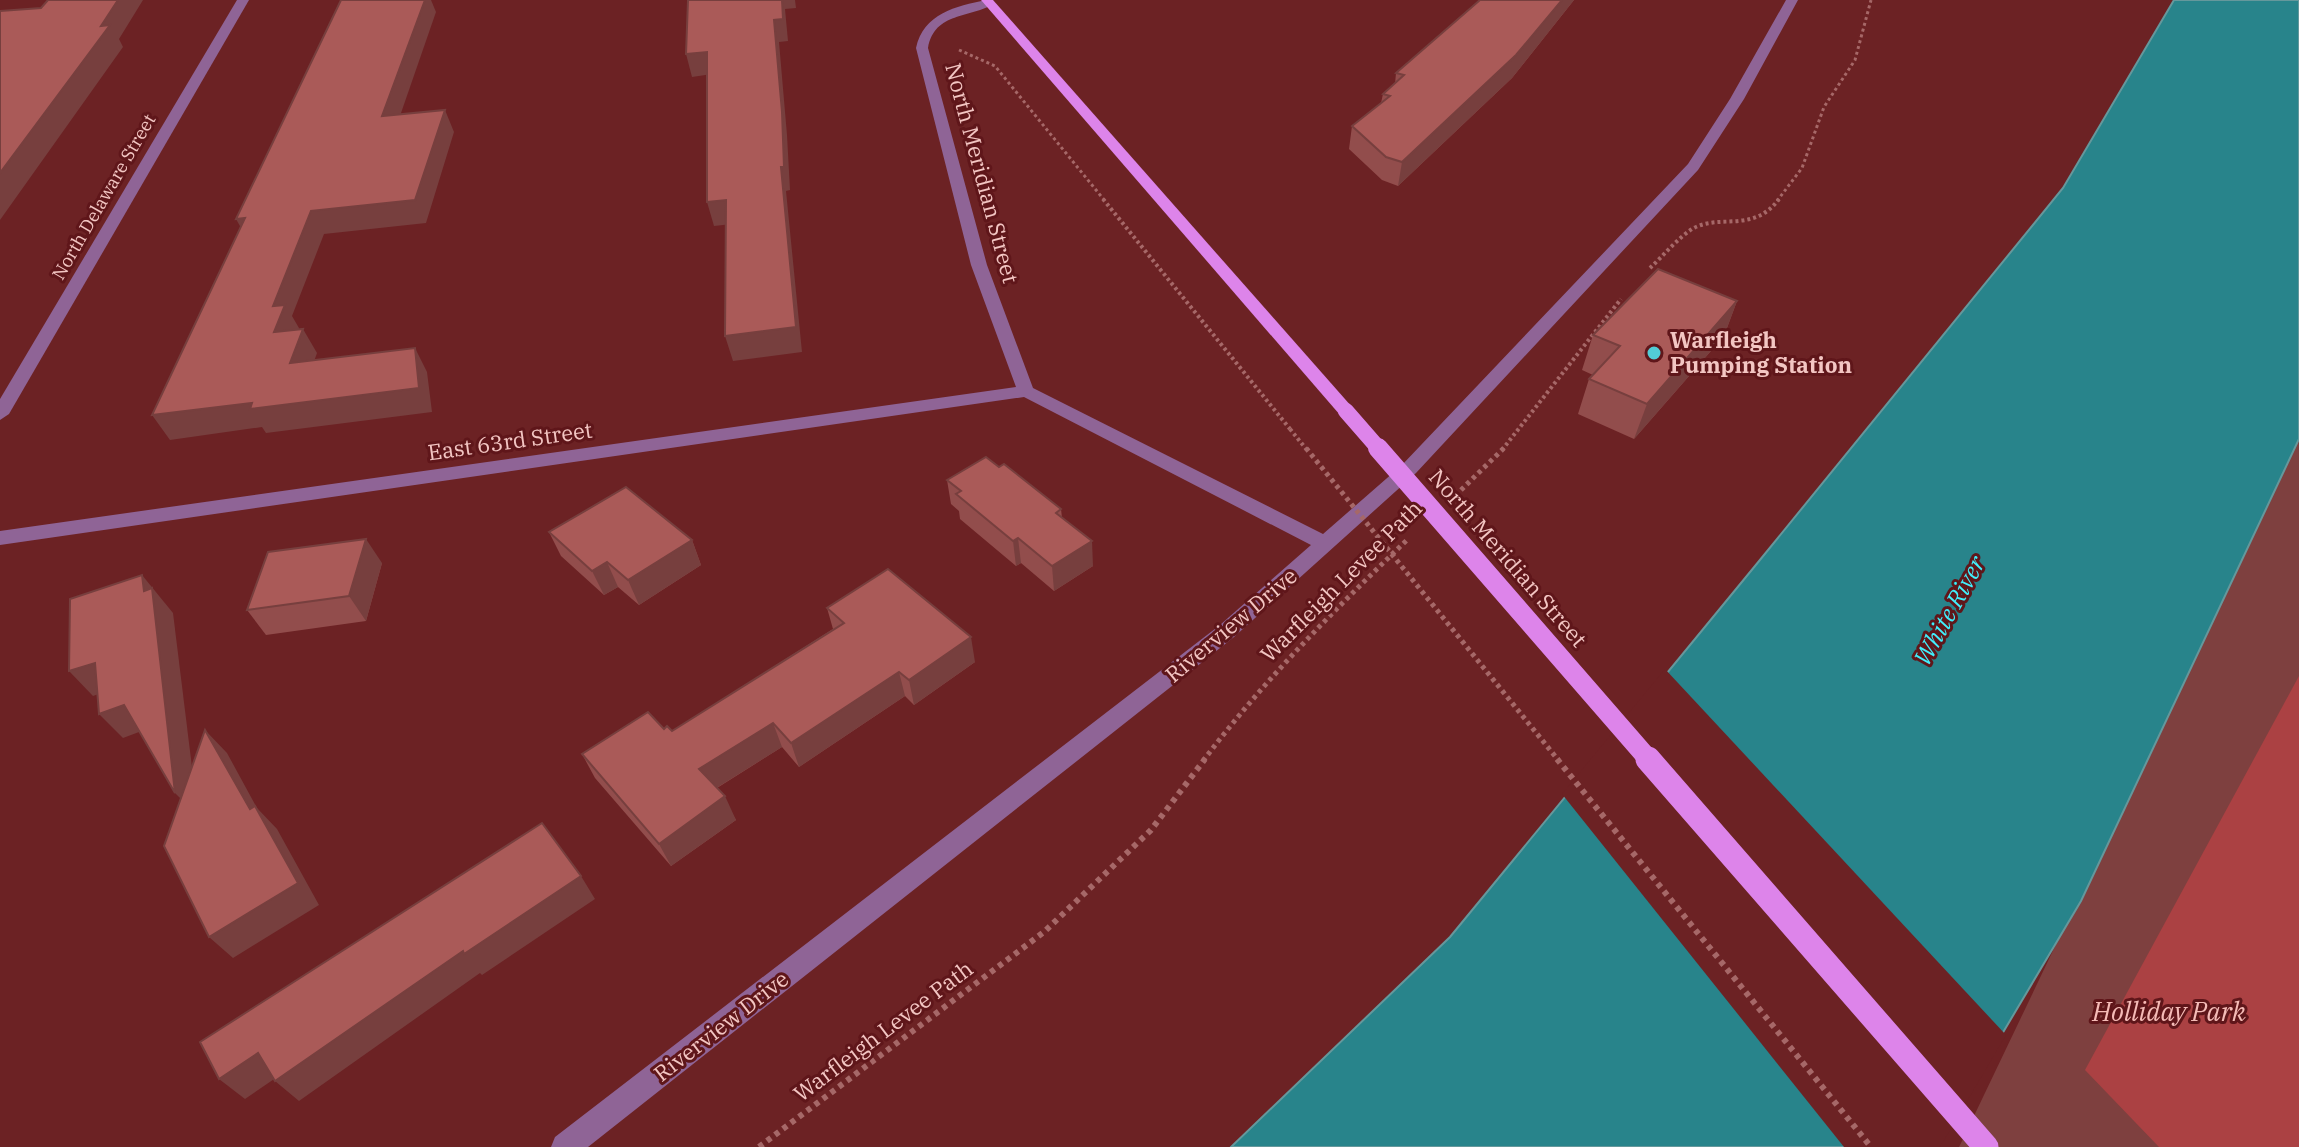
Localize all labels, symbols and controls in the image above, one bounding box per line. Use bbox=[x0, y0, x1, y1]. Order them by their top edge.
street label: North Meridian Street bbox=[939, 60, 1026, 286]
street label: North Delaware Street bbox=[47, 110, 160, 284]
place label: Warfleigh Pumping Station bbox=[1670, 325, 1852, 379]
marker: Warfleigh Pumping Station bbox=[1645, 344, 1663, 362]
street label: East 63rd Street bbox=[426, 415, 594, 466]
street label: North Meridian Street bbox=[1423, 463, 1594, 653]
street label: Warfleigh Levee Path bbox=[1254, 494, 1428, 668]
water label: White River bbox=[1906, 549, 1993, 671]
street label: Riverview Drive bbox=[1159, 561, 1303, 688]
street label: Warfleigh Levee Path bbox=[787, 954, 978, 1108]
street label: Riverview Drive bbox=[647, 964, 794, 1087]
park label: Holliday Park bbox=[2091, 994, 2246, 1028]

